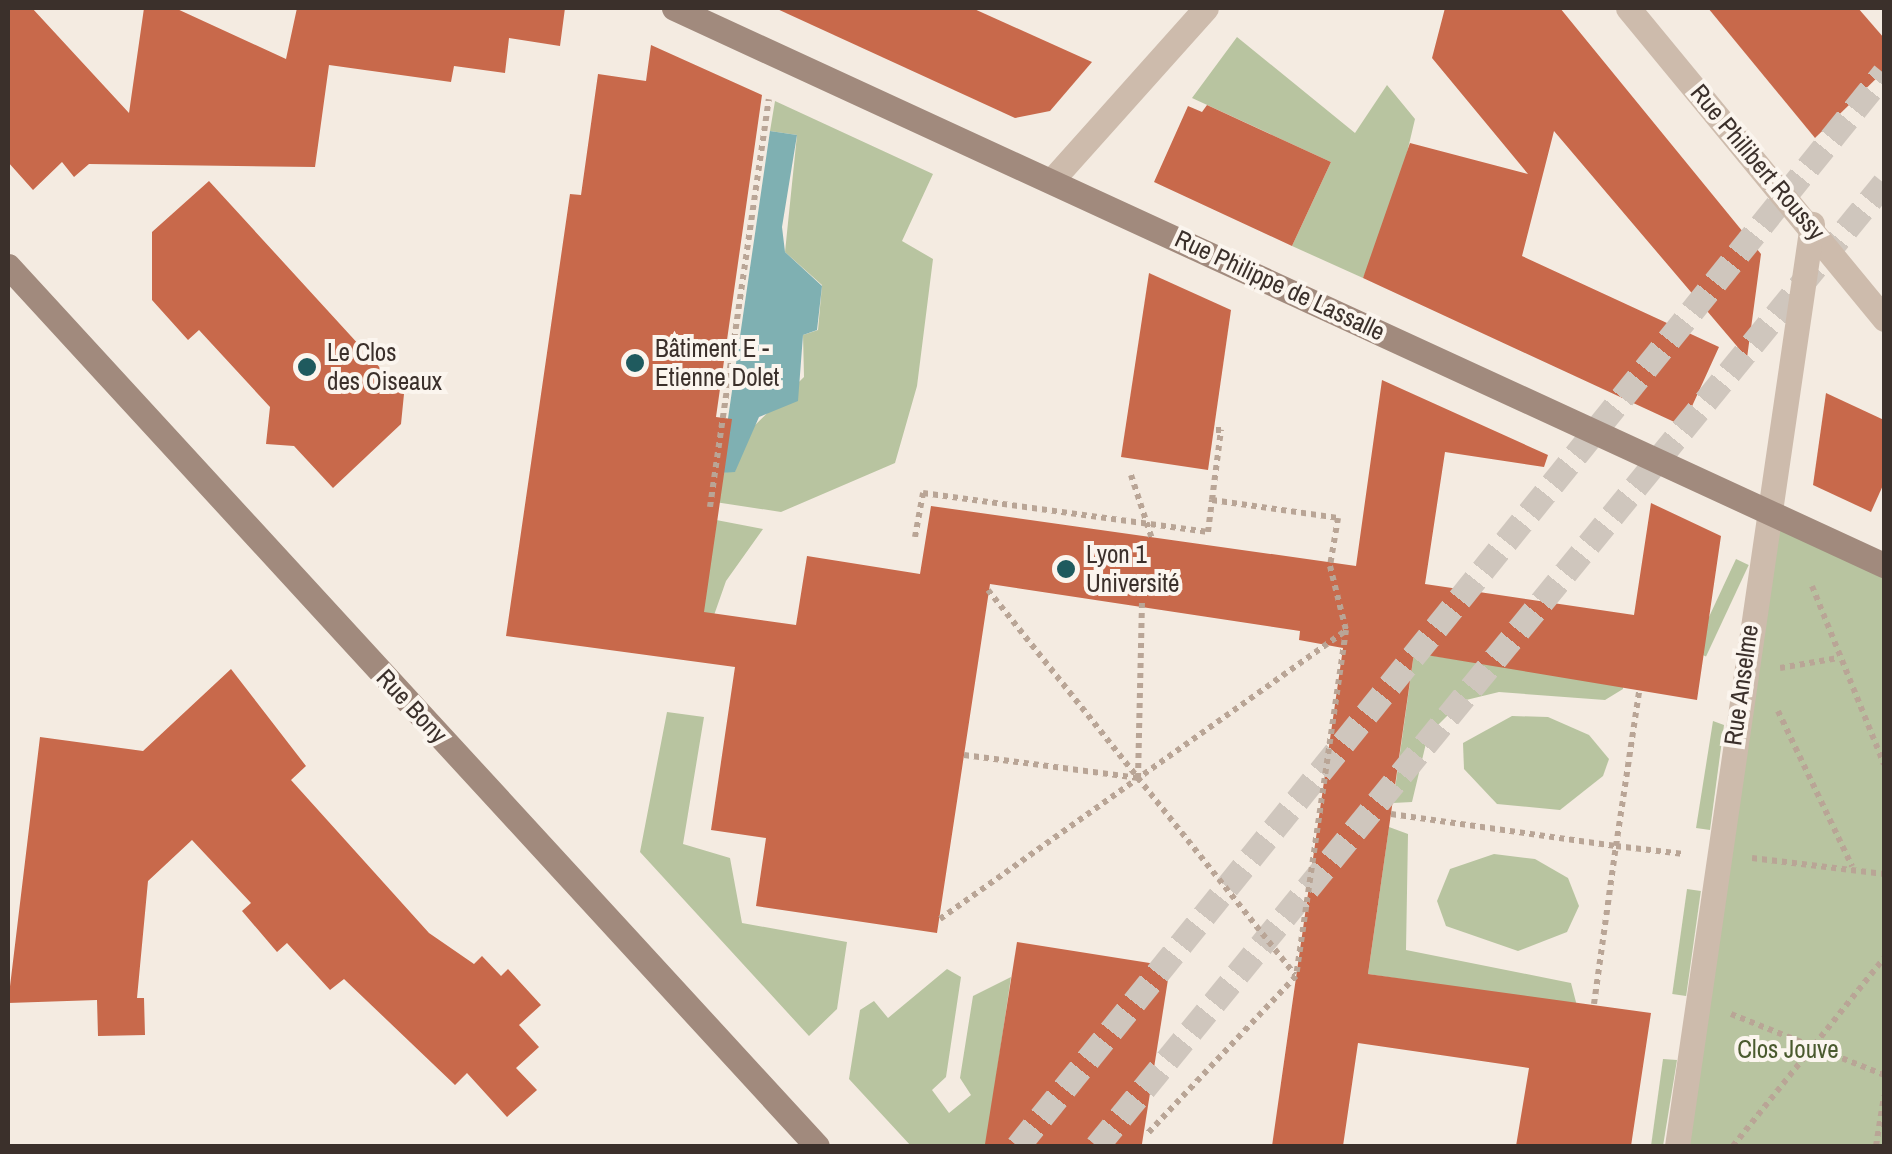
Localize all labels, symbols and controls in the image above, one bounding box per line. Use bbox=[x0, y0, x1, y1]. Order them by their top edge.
street label: Rue Philibert Roussy bbox=[1684, 78, 1832, 246]
street label: Rue Philippe de Lassalle bbox=[1170, 223, 1390, 347]
place label: Bâtiment E - Etienne Dolet bbox=[655, 334, 779, 393]
place label: Le Clos des Oiseaux bbox=[327, 338, 442, 397]
marker: Bâtiment E - Etienne Dolet bbox=[624, 352, 646, 374]
marker: Le Clos des Oiseaux bbox=[296, 356, 318, 378]
place label: Lyon 1 Université bbox=[1086, 540, 1179, 599]
marker: Lyon 1 Université bbox=[1055, 558, 1077, 580]
street label: Rue Anselme bbox=[1718, 622, 1764, 748]
street label: Rue Bony bbox=[370, 663, 454, 749]
park label: Clos Jouve bbox=[1737, 1034, 1839, 1064]

